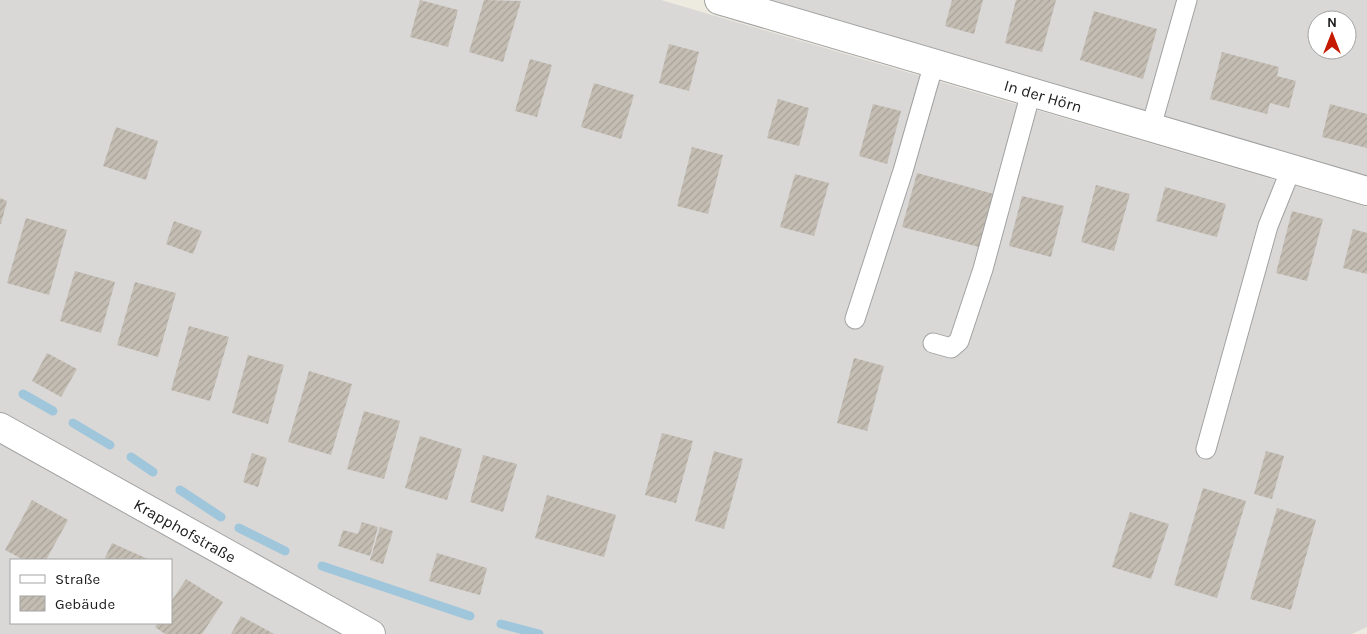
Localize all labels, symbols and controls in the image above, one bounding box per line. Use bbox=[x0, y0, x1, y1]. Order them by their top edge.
north arrow bbox=[1307, 10, 1357, 60]
text: N bbox=[1327, 14, 1337, 31]
street label: In der Hörn bbox=[1002, 75, 1084, 116]
street label: Krapphofstraße bbox=[131, 494, 239, 566]
legend bbox=[10, 559, 172, 624]
text: Straße bbox=[55, 570, 100, 588]
text: Gebäude bbox=[55, 595, 115, 613]

